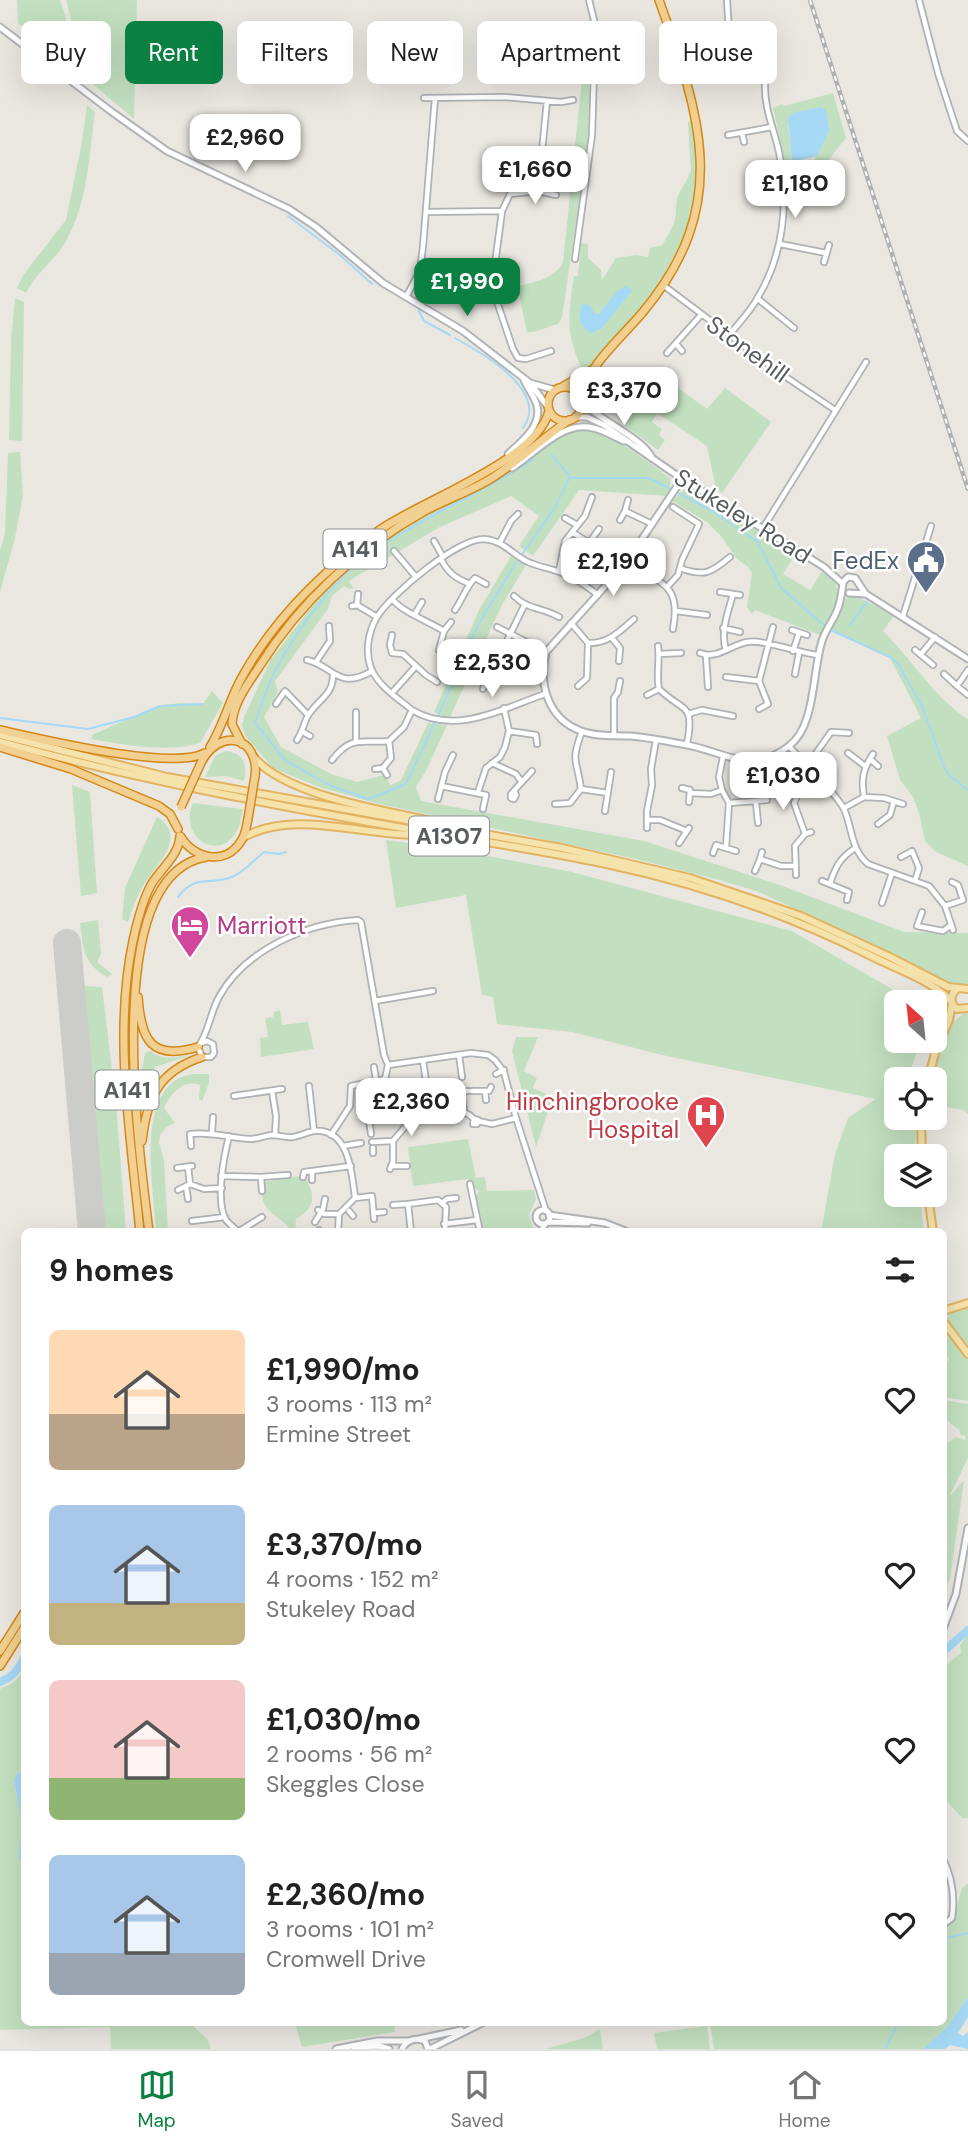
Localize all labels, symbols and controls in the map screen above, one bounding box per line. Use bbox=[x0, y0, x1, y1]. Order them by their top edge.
chip: Buy bbox=[21, 21, 111, 84]
chip: Rent bbox=[125, 21, 223, 84]
chip: Filters bbox=[237, 21, 353, 84]
chip: New bbox=[367, 21, 463, 84]
chip: Apartment bbox=[477, 21, 645, 84]
chip: House bbox=[659, 21, 777, 84]
pin: £2,960 bbox=[188, 114, 302, 174]
text: £2,960 bbox=[206, 122, 284, 152]
pin: £1,660 bbox=[478, 146, 592, 206]
text: £1,660 bbox=[498, 154, 572, 184]
pin: £1,180 bbox=[738, 160, 852, 220]
text: £1,180 bbox=[761, 168, 829, 198]
pin: £1,990 bbox=[410, 258, 524, 318]
text: £1,990 bbox=[430, 266, 504, 296]
street label: Stonehill bbox=[700, 309, 796, 389]
pin: £3,370 bbox=[567, 368, 681, 427]
text: £3,370 bbox=[586, 375, 662, 405]
street label: Stukeley Road bbox=[669, 462, 817, 570]
road number: A141 bbox=[324, 530, 386, 568]
pin: £2,190 bbox=[556, 538, 670, 598]
public building icon: FedEx bbox=[905, 539, 947, 594]
place label: FedEx bbox=[833, 545, 899, 576]
text: £2,190 bbox=[577, 546, 649, 576]
pin: £2,530 bbox=[435, 640, 549, 699]
text: £2,530 bbox=[453, 647, 531, 677]
pin: £1,030 bbox=[726, 752, 840, 812]
text: £1,030 bbox=[746, 760, 820, 790]
road number: A1307 bbox=[409, 816, 489, 856]
hotel icon: Marriott bbox=[169, 904, 211, 959]
place label: Marriott bbox=[217, 910, 306, 941]
north arrow bbox=[884, 990, 947, 1054]
map controls bbox=[884, 990, 947, 1207]
button: locate bbox=[884, 1067, 947, 1130]
road number: A141 bbox=[96, 1070, 158, 1110]
pin: £2,360 bbox=[354, 1078, 468, 1138]
text: £2,360 bbox=[372, 1086, 450, 1116]
place label: Hinchingbrooke Hospital bbox=[506, 1086, 679, 1145]
hospital icon: Hinchingbrooke Hospital bbox=[685, 1094, 727, 1149]
button: layers bbox=[884, 1144, 947, 1207]
text: 9 homes bbox=[49, 1251, 174, 1290]
icon: filters bbox=[881, 1251, 919, 1289]
text: £1,990/mo bbox=[266, 1350, 420, 1389]
icon: home bbox=[105, 1358, 189, 1442]
icon: heart bbox=[881, 1381, 919, 1419]
text: 3 rooms · 113 m² bbox=[266, 1389, 432, 1419]
text: Ermine Street bbox=[266, 1419, 411, 1449]
text: £3,370/mo bbox=[266, 1525, 423, 1564]
icon: home bbox=[105, 1533, 189, 1617]
icon: heart bbox=[881, 1556, 919, 1594]
text: 4 rooms · 152 m² bbox=[266, 1564, 439, 1594]
text: Stukeley Road bbox=[266, 1594, 416, 1624]
text: £1,030/mo bbox=[266, 1700, 421, 1739]
icon: home bbox=[105, 1708, 189, 1792]
icon: heart bbox=[881, 1731, 919, 1769]
text: 2 rooms · 56 m² bbox=[266, 1739, 432, 1769]
text: Skeggles Close bbox=[266, 1769, 425, 1799]
text: £2,360/mo bbox=[266, 1875, 425, 1914]
icon: home bbox=[105, 1883, 189, 1967]
icon: heart bbox=[881, 1906, 919, 1944]
text: 3 rooms · 101 m² bbox=[266, 1914, 434, 1944]
text: Cromwell Drive bbox=[266, 1944, 426, 1974]
tab: Map bbox=[137, 2066, 176, 2133]
tab: Saved bbox=[451, 2066, 504, 2133]
tab: Home bbox=[779, 2066, 831, 2133]

